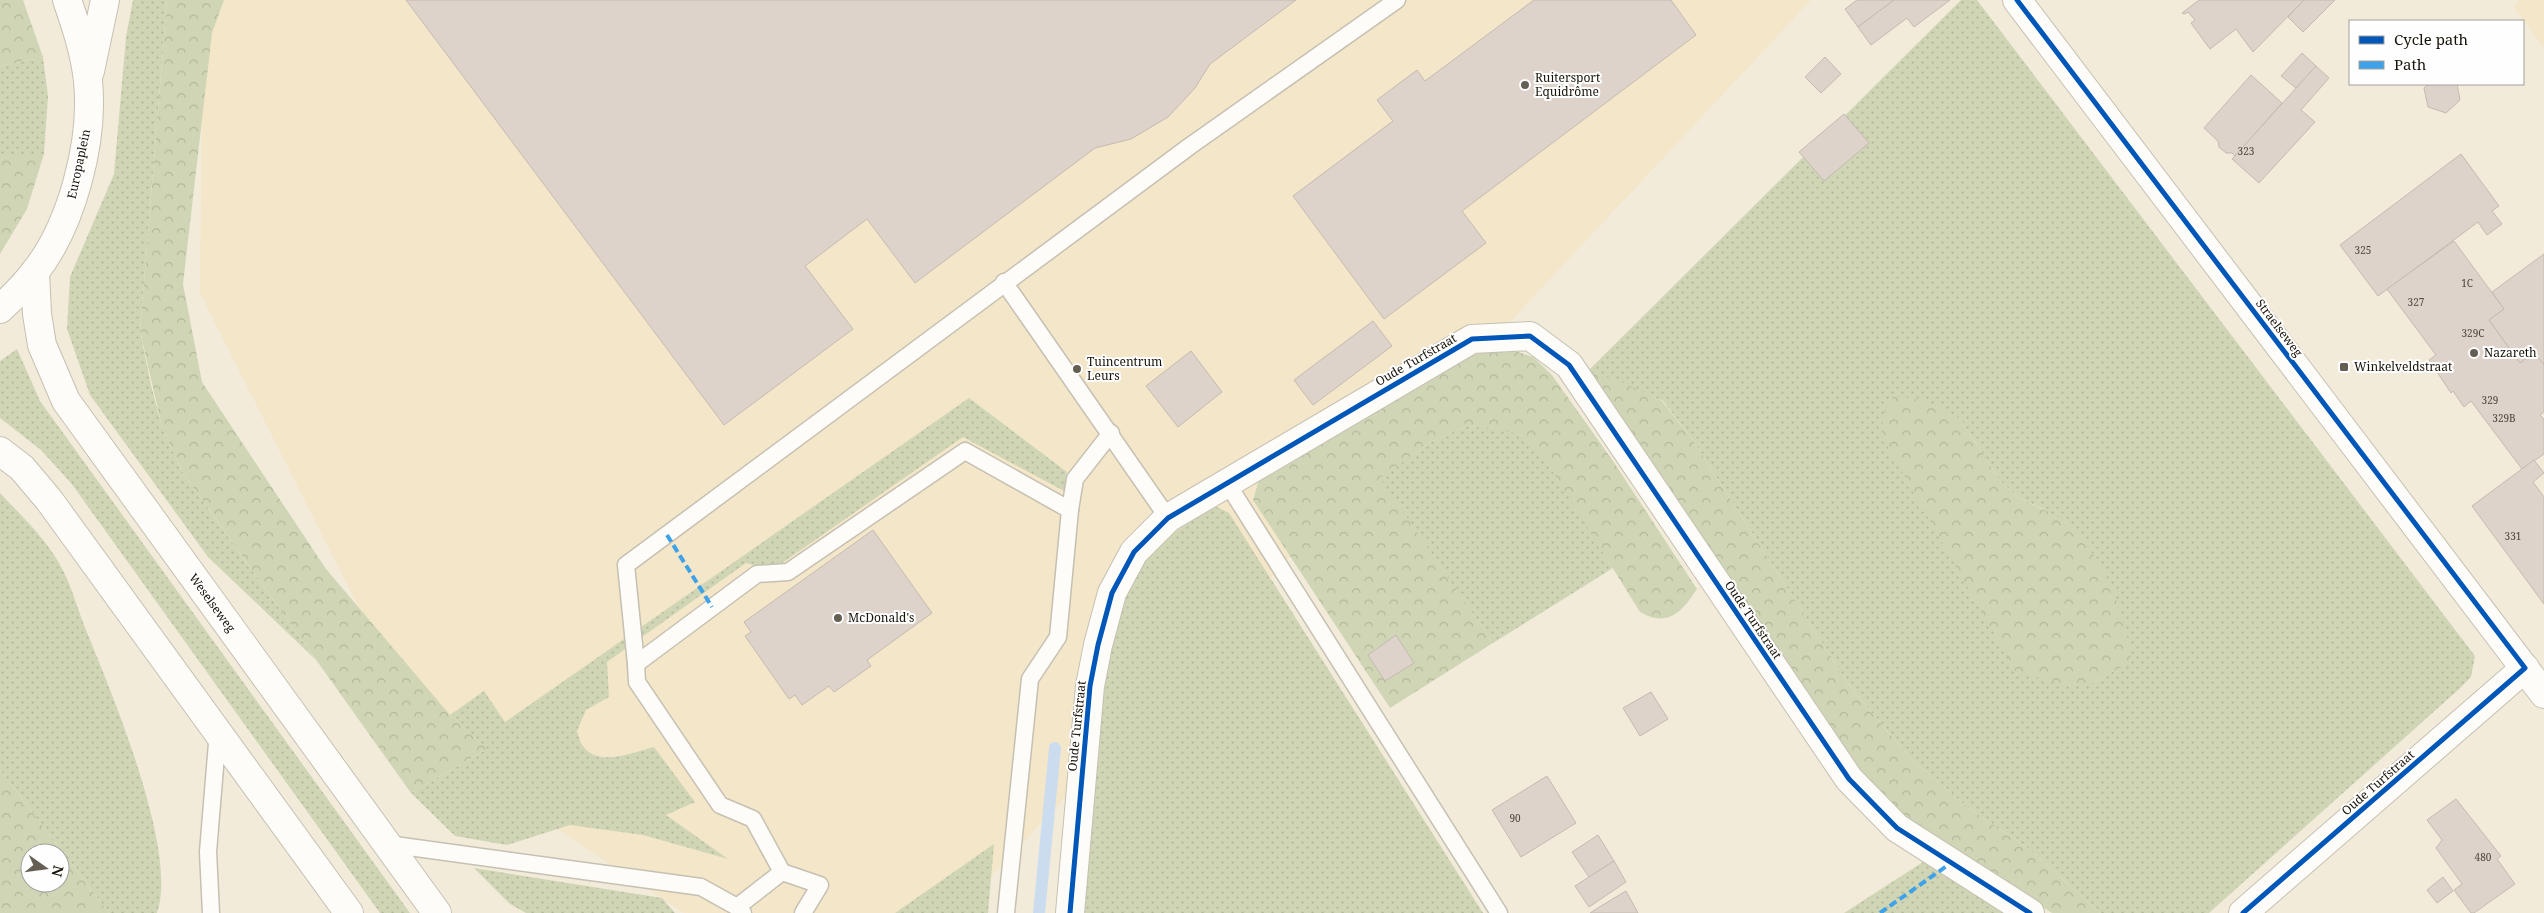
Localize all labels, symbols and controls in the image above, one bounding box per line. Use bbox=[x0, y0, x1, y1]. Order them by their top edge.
legend bbox=[2349, 20, 2524, 85]
text: Cycle path bbox=[2394, 29, 2469, 49]
text: Path bbox=[2394, 54, 2427, 74]
place label: Ruitersport Equidrôme bbox=[1535, 69, 1600, 100]
marker: Ruitersport Equidrôme bbox=[1519, 79, 1531, 91]
street label: Europaplein bbox=[63, 127, 94, 200]
house number: 323 bbox=[2238, 144, 2255, 158]
house number: 325 bbox=[2355, 243, 2371, 257]
house number: 1C bbox=[2461, 276, 2473, 290]
street label: Straelseweg bbox=[2252, 295, 2307, 360]
house number: 327 bbox=[2408, 295, 2425, 309]
house number: 329C bbox=[2462, 326, 2484, 340]
street label: Oude Turfstraat bbox=[1372, 329, 1460, 390]
place label: Nazareth bbox=[2484, 344, 2537, 361]
marker: Nazareth bbox=[2468, 347, 2480, 359]
place label: Tuincentrum Leurs bbox=[1087, 353, 1162, 384]
place label: Winkelveldstraat bbox=[2354, 358, 2452, 375]
marker: Winkelveldstraat bbox=[2338, 361, 2350, 373]
marker: Tuincentrum Leurs bbox=[1071, 363, 1083, 375]
house number: 329 bbox=[2482, 393, 2498, 407]
house number: 329B bbox=[2492, 411, 2516, 425]
house number: 331 bbox=[2505, 529, 2521, 543]
street label: Weselseweg bbox=[185, 570, 240, 636]
street label: Oude Turfstraat bbox=[1721, 577, 1786, 662]
place label: McDonald's bbox=[848, 609, 914, 626]
marker: McDonald's bbox=[832, 612, 844, 624]
street label: Oude Turfstraat bbox=[1063, 680, 1090, 772]
street label: Oude Turfstraat bbox=[2338, 746, 2418, 819]
house number: 90 bbox=[1509, 811, 1521, 825]
north arrow bbox=[20, 843, 70, 893]
house number: 480 bbox=[2475, 850, 2492, 864]
text: N bbox=[48, 864, 69, 879]

